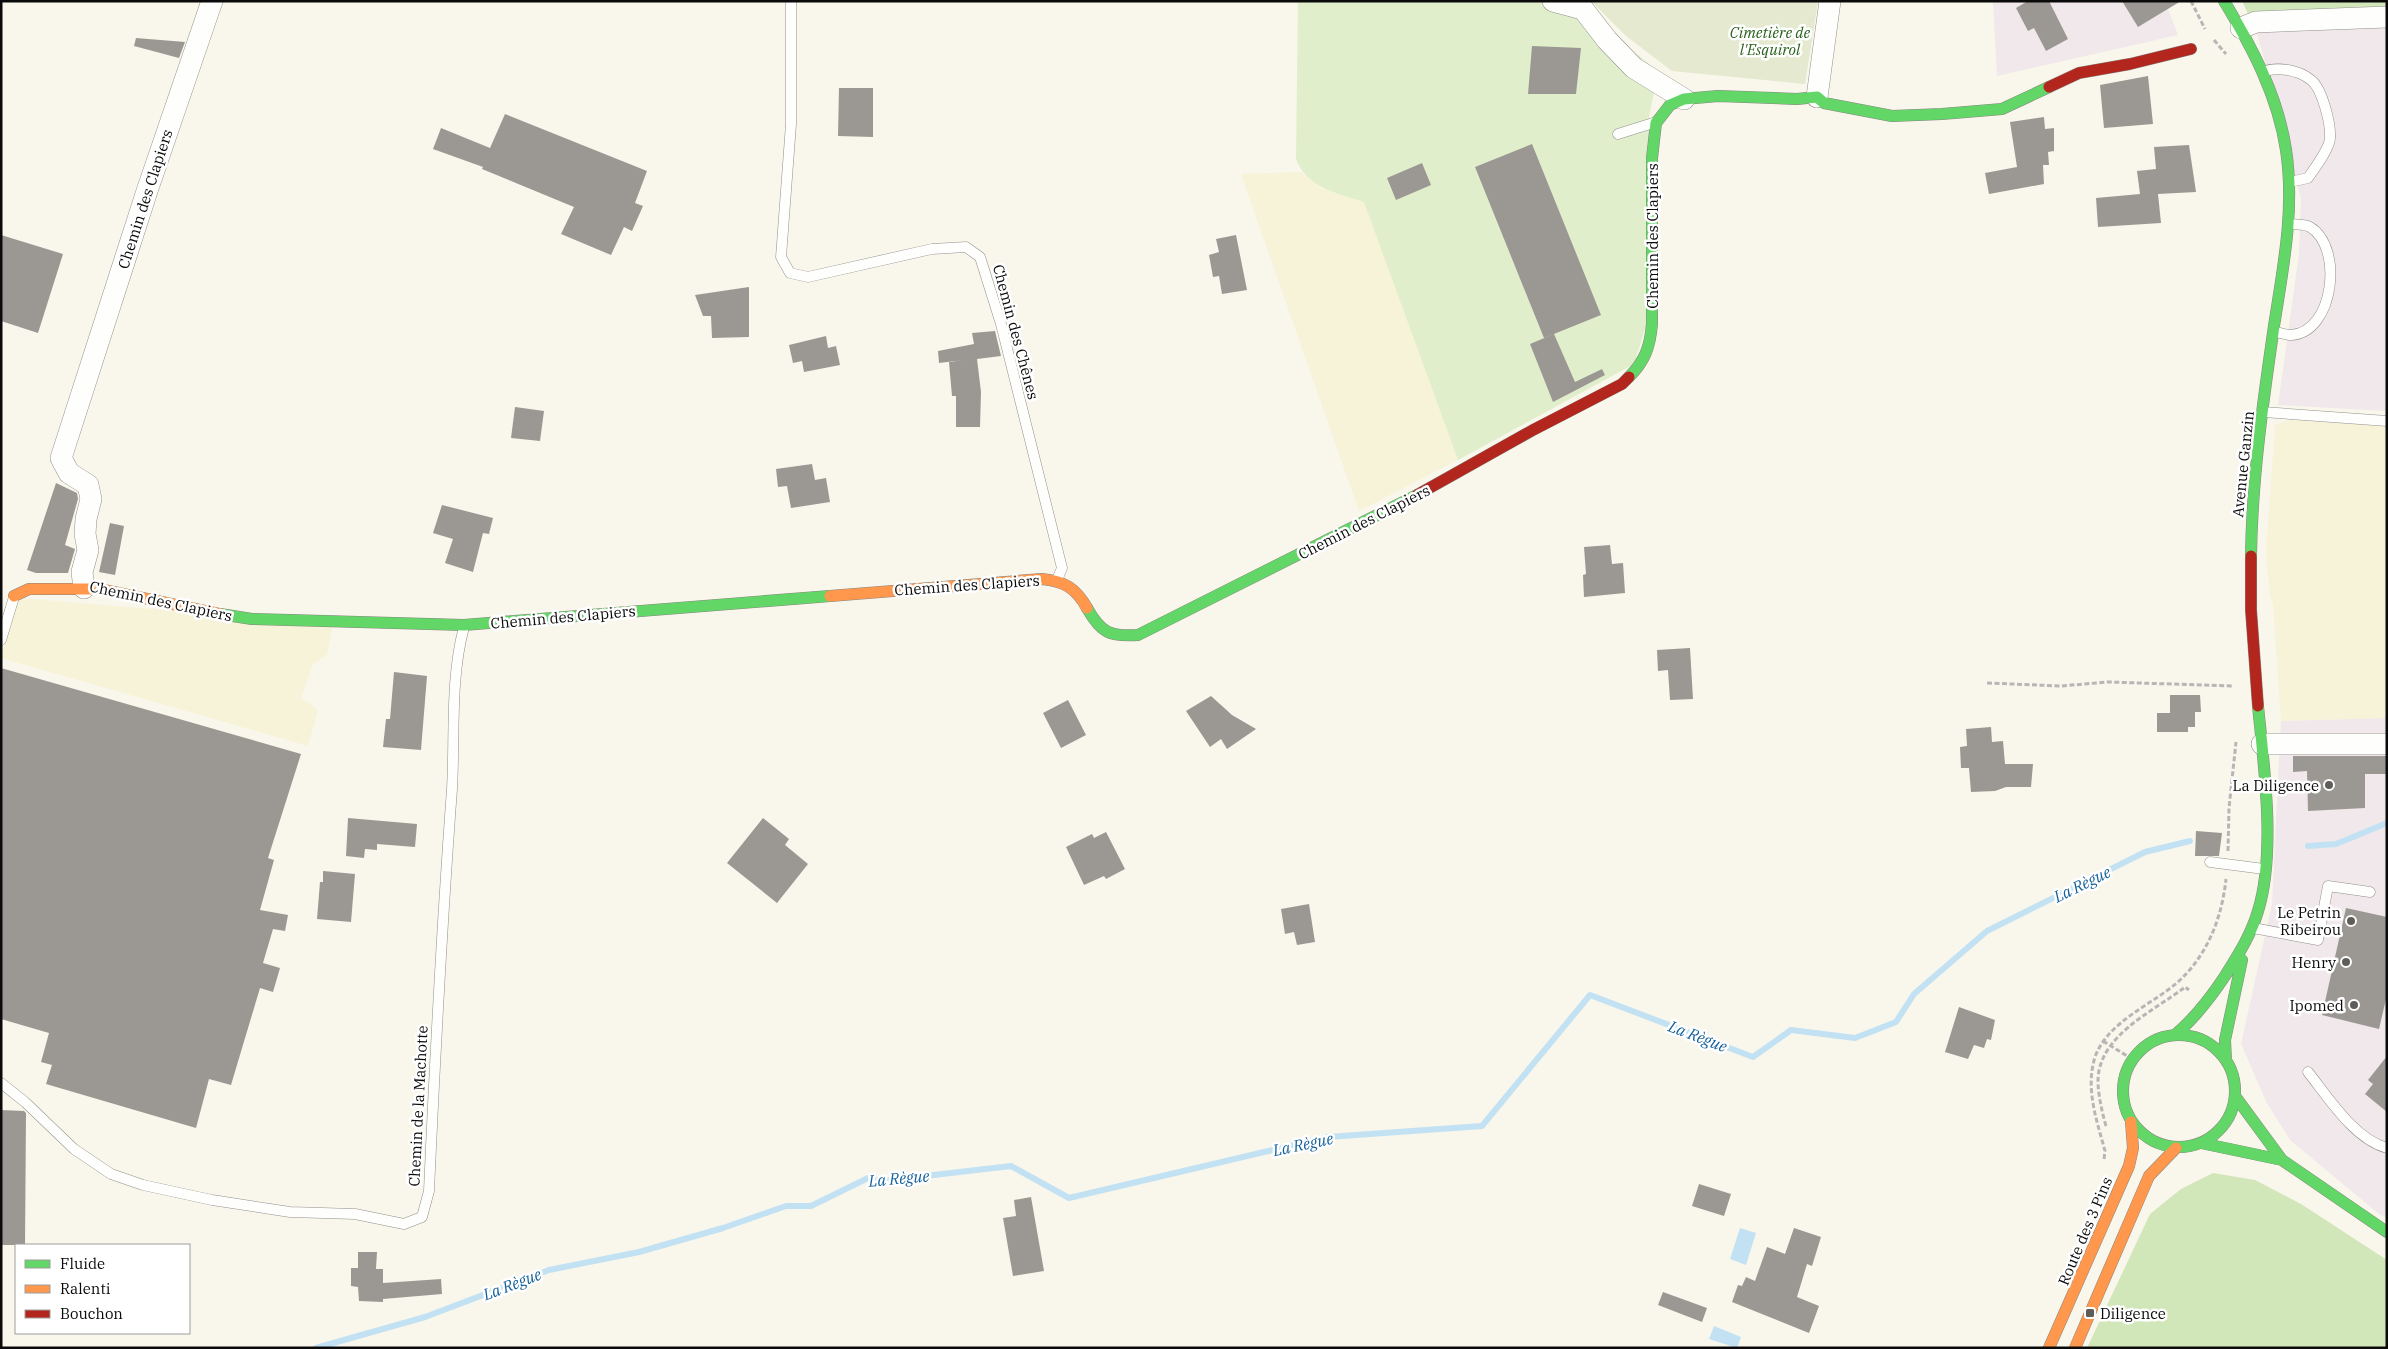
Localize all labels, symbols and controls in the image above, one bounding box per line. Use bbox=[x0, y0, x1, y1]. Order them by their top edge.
park label: Cimetière de l'Esquirol bbox=[1730, 23, 1810, 59]
street label: Chemin des Clapiers bbox=[113, 127, 177, 271]
street label: Chemin des Clapiers bbox=[1643, 163, 1662, 309]
street label: Chemin des Chênes bbox=[989, 262, 1043, 402]
street label: Avenue Ganzin bbox=[2228, 409, 2258, 518]
street label: Chemin des Clapiers bbox=[1295, 481, 1433, 563]
street label: Chemin des Clapiers bbox=[894, 570, 1040, 600]
street label: Chemin des Clapiers bbox=[88, 577, 234, 625]
street label: Chemin des Clapiers bbox=[490, 601, 636, 633]
place label: La Diligence bbox=[2233, 776, 2319, 795]
marker: La Diligence bbox=[2323, 779, 2335, 791]
water label: La Règue bbox=[2049, 862, 2114, 907]
place label: Le Petrin Ribeirou bbox=[2277, 903, 2341, 939]
marker: Le Petrin Ribeirou bbox=[2345, 915, 2357, 927]
place label: Henry bbox=[2291, 953, 2336, 972]
marker: Henry bbox=[2340, 956, 2352, 968]
place label: Ipomed bbox=[2289, 996, 2344, 1015]
marker: Ipomed bbox=[2348, 999, 2360, 1011]
water label: La Règue bbox=[1665, 1015, 1730, 1056]
street label: Chemin de la Machotte bbox=[404, 1025, 432, 1187]
water label: La Règue bbox=[1270, 1128, 1335, 1160]
water label: La Règue bbox=[867, 1165, 930, 1191]
street label: Route des 3 Pins bbox=[2054, 1174, 2116, 1288]
legend bbox=[15, 1244, 190, 1334]
text: Fluide bbox=[60, 1254, 105, 1273]
water label: La Règue bbox=[479, 1264, 544, 1305]
text: Ralenti bbox=[60, 1279, 111, 1298]
text: Bouchon bbox=[60, 1304, 123, 1323]
place label: Diligence bbox=[2100, 1304, 2166, 1323]
marker: Diligence bbox=[2084, 1307, 2096, 1319]

